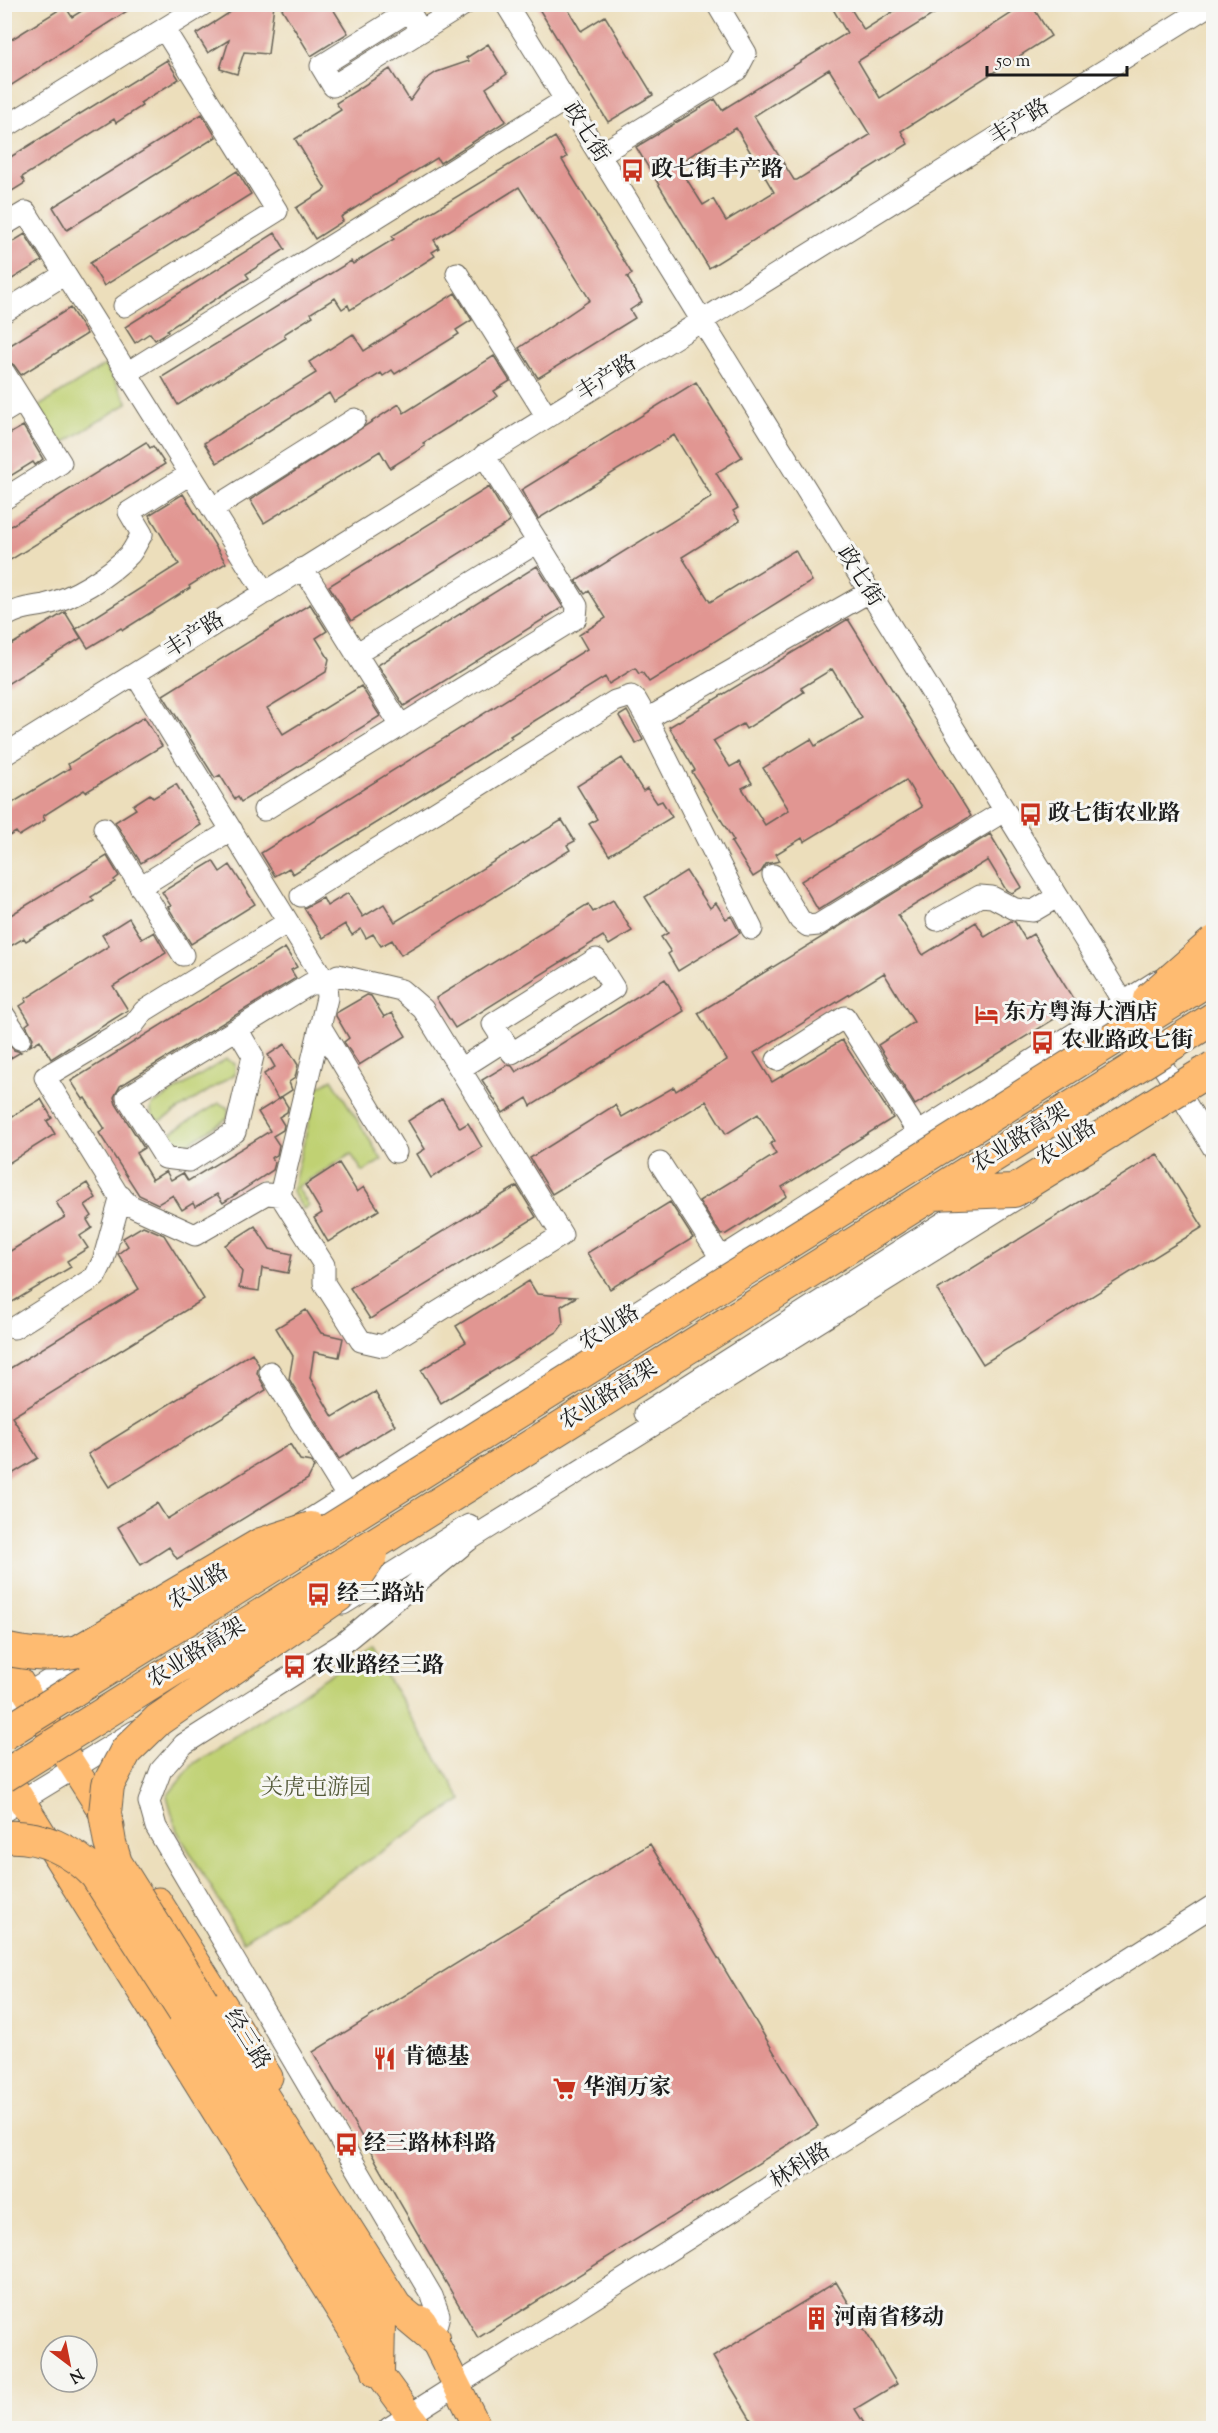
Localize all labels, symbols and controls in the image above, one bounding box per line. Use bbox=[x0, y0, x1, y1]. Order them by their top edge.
scale bar bbox=[987, 39, 1126, 77]
text: 50 m bbox=[995, 49, 1031, 75]
street label: 丰产路 bbox=[984, 92, 1056, 154]
street label: 政七街 bbox=[554, 97, 616, 169]
place label: 政七街丰产路 bbox=[651, 155, 783, 187]
bus stop icon: 政七街丰产路 bbox=[620, 158, 646, 184]
street label: 丰产路 bbox=[571, 348, 643, 410]
street label: 政七街 bbox=[828, 541, 890, 613]
street label: 丰产路 bbox=[159, 605, 231, 667]
place label: 政七街农业路 bbox=[1048, 799, 1180, 831]
bus stop icon: 政七街农业路 bbox=[1017, 802, 1043, 828]
place label: 东方粤海大酒店 bbox=[1004, 998, 1158, 1030]
hotel icon: 东方粤海大酒店 bbox=[973, 1001, 999, 1027]
place label: 农业路政七街 bbox=[1061, 1026, 1193, 1058]
bus stop icon: 农业路政七街 bbox=[1030, 1029, 1056, 1055]
street label: 农业路高架 bbox=[967, 1099, 1075, 1179]
street label: 农业路 bbox=[1032, 1115, 1102, 1173]
street label: 农业路 bbox=[574, 1298, 646, 1360]
street label: 农业路高架 bbox=[554, 1353, 664, 1439]
street label: 农业路 bbox=[163, 1557, 235, 1619]
place label: 经三路站 bbox=[337, 1579, 425, 1611]
bus stop icon: 经三路站 bbox=[306, 1582, 332, 1608]
street label: 农业路高架 bbox=[142, 1611, 252, 1697]
place label: 农业路经三路 bbox=[312, 1651, 444, 1683]
bus stop icon: 农业路经三路 bbox=[281, 1654, 307, 1680]
park label: 关虎屯游园 bbox=[261, 1773, 371, 1805]
street label: 经三路 bbox=[215, 2004, 277, 2076]
place label: 肯德基 bbox=[403, 2042, 469, 2074]
restaurant icon: 肯德基 bbox=[372, 2045, 398, 2071]
place label: 华润万家 bbox=[583, 2073, 671, 2105]
supermarket icon: 华润万家 bbox=[552, 2076, 578, 2102]
place label: 经三路林科路 bbox=[364, 2129, 496, 2161]
bus stop icon: 经三路林科路 bbox=[333, 2132, 359, 2158]
street label: 林科路 bbox=[765, 2136, 837, 2198]
place label: 河南省移动 bbox=[834, 2303, 944, 2335]
building icon: 河南省移动 bbox=[803, 2306, 829, 2332]
north arrow bbox=[39, 2334, 99, 2394]
text: N bbox=[64, 2361, 87, 2388]

